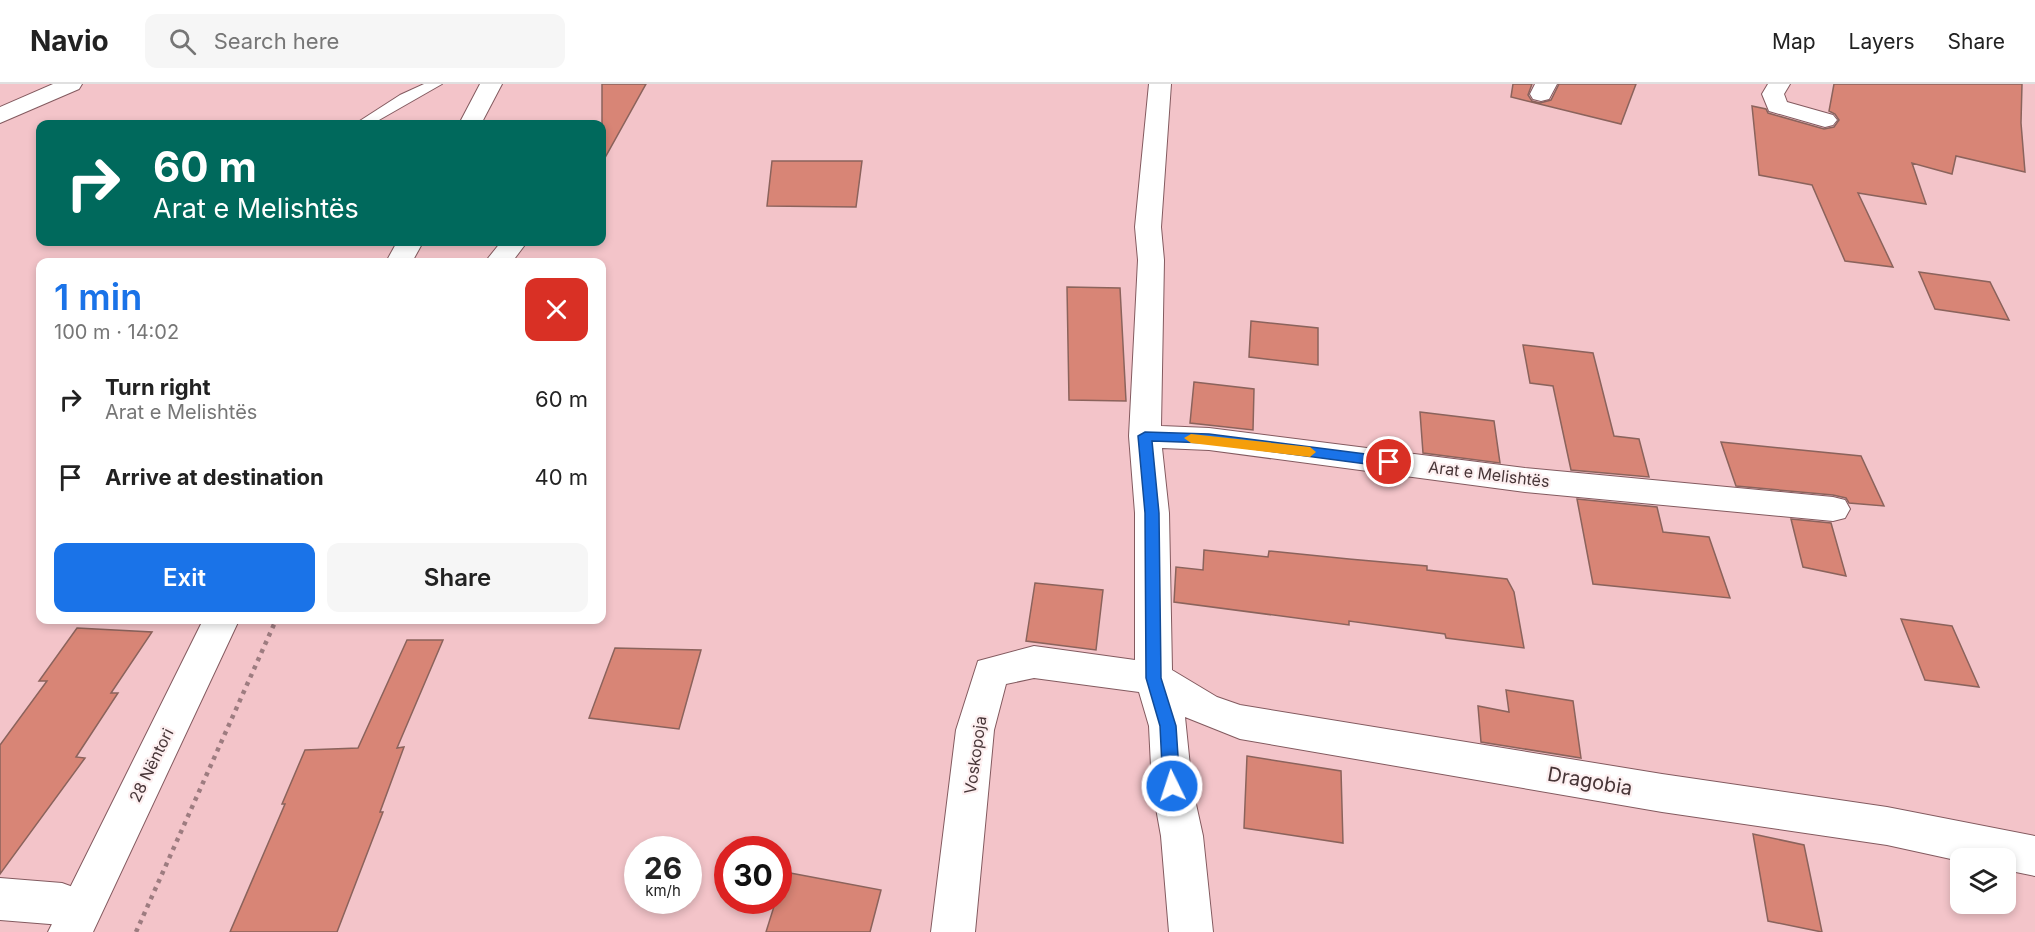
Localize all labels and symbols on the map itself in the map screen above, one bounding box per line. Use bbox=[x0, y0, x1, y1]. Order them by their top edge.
pin bbox=[1363, 436, 1414, 487]
street label: Arat e Melishtës bbox=[1427, 457, 1551, 491]
street label: Voskopoja bbox=[960, 715, 990, 795]
street label: 28 Nëntori bbox=[125, 725, 177, 805]
position arrow bbox=[1140, 754, 1204, 818]
street label: Dragobia bbox=[1546, 762, 1634, 800]
speed limit sign: 30 bbox=[714, 836, 792, 914]

